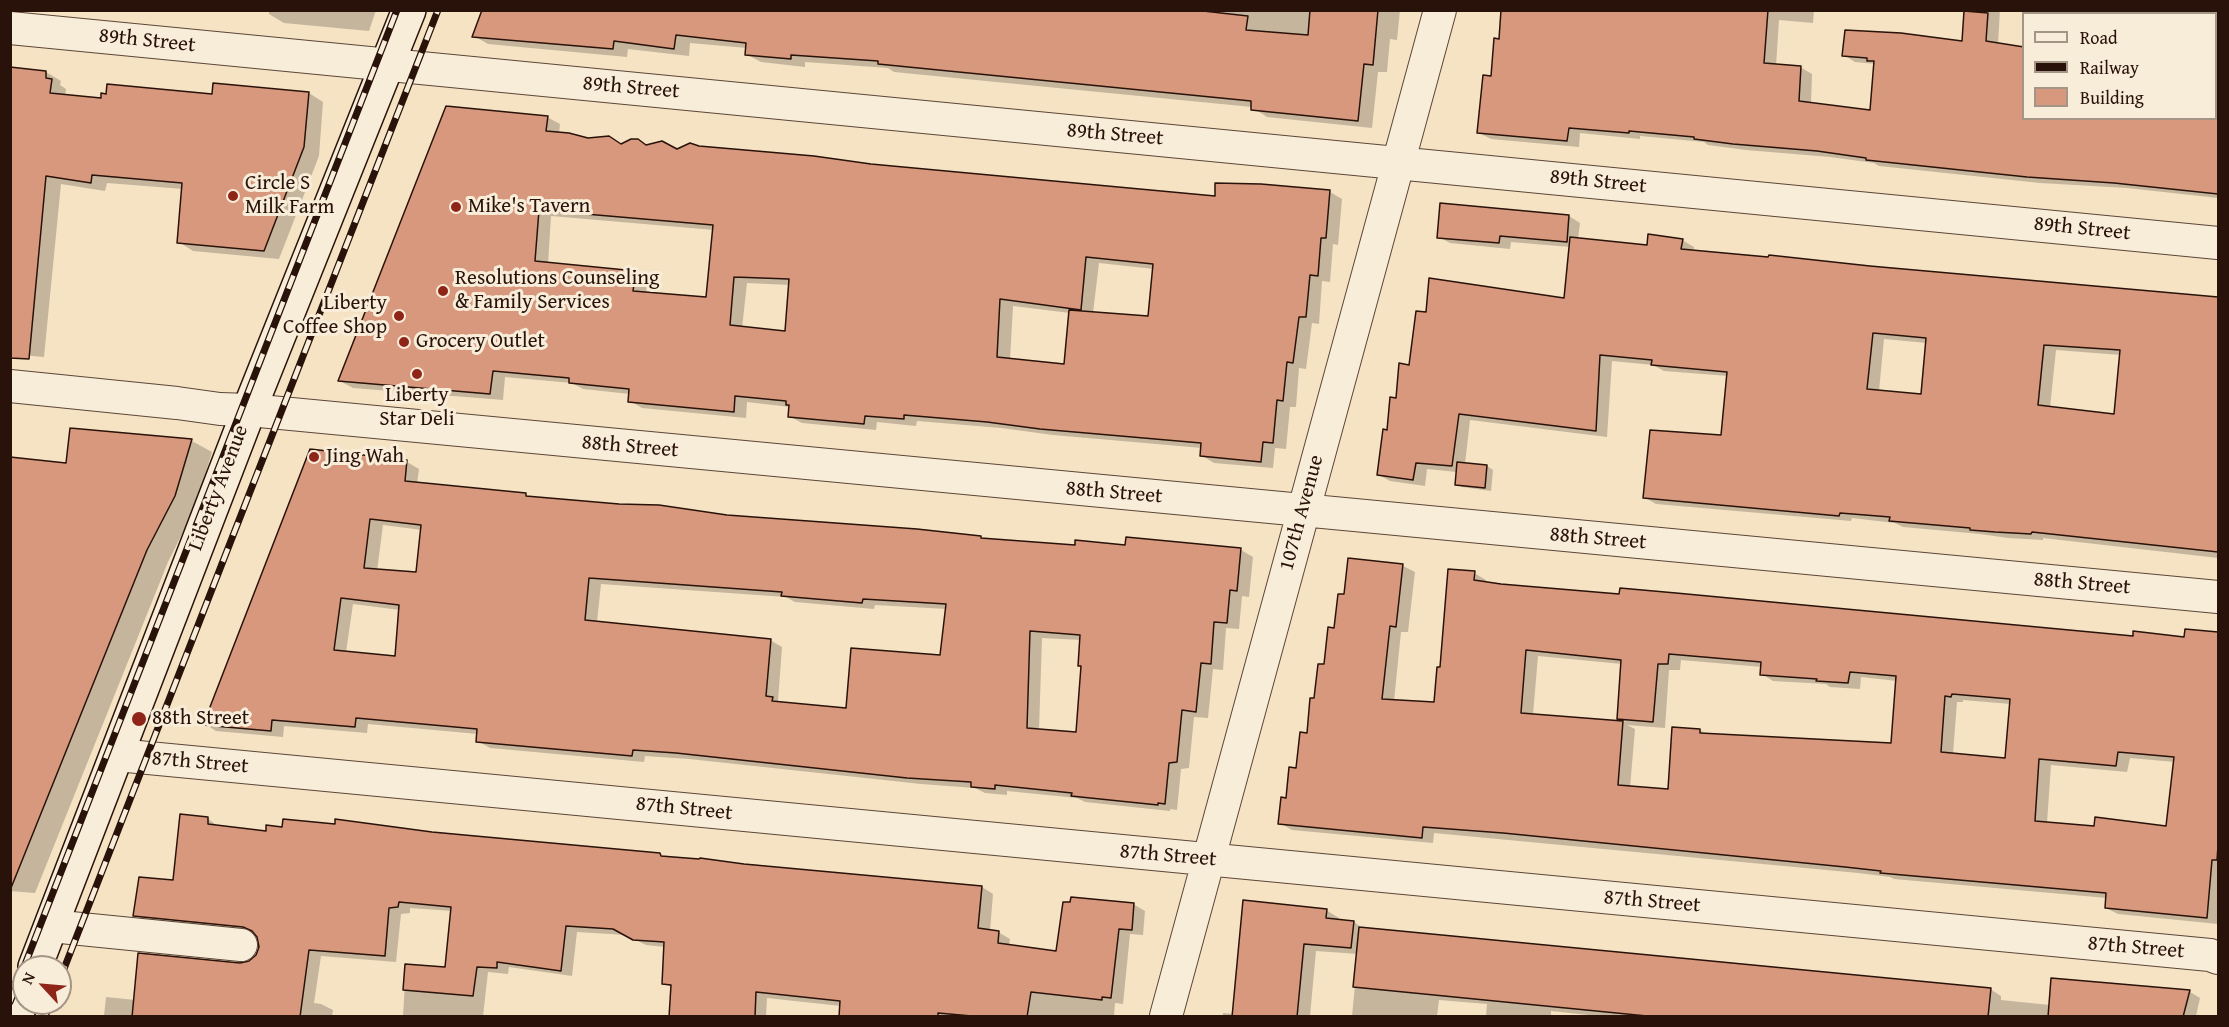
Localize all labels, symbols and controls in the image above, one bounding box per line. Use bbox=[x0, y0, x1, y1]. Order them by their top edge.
legend bbox=[2022, 12, 2217, 120]
street label: 89th Street bbox=[97, 23, 197, 59]
text: Road bbox=[2080, 24, 2118, 51]
text: Railway bbox=[2080, 54, 2139, 81]
street label: 89th Street bbox=[581, 71, 681, 105]
text: Building bbox=[2080, 84, 2144, 111]
street label: 89th Street bbox=[1065, 118, 1165, 152]
street label: 89th Street bbox=[1548, 164, 1648, 200]
place label: Circle S Milk Farm bbox=[245, 171, 334, 221]
marker: Circle S Milk Farm bbox=[226, 189, 240, 203]
place label: Mike's Tavern bbox=[468, 194, 590, 220]
marker: Mike's Tavern bbox=[449, 200, 463, 214]
street label: 89th Street bbox=[2032, 211, 2132, 247]
place label: Resolutions Counseling & Family Services bbox=[455, 266, 660, 316]
marker: Resolutions Counseling & Family Services bbox=[436, 284, 450, 298]
place label: Liberty Coffee Shop bbox=[283, 291, 387, 341]
marker: Liberty Coffee Shop bbox=[392, 309, 406, 323]
place label: Grocery Outlet bbox=[416, 329, 545, 355]
marker: Grocery Outlet bbox=[397, 335, 411, 349]
marker: Liberty Star Deli bbox=[410, 367, 424, 381]
place label: Liberty Star Deli bbox=[379, 383, 455, 433]
street label: Liberty Avenue bbox=[183, 422, 255, 554]
street label: 88th Street bbox=[580, 430, 680, 464]
place label: Jing Wah bbox=[326, 444, 404, 470]
marker: Jing Wah bbox=[307, 450, 321, 464]
street label: 107th Avenue bbox=[1274, 452, 1330, 574]
street label: 88th Street bbox=[1064, 476, 1164, 510]
street label: 88th Street bbox=[1548, 522, 1648, 556]
street label: 88th Street bbox=[2032, 567, 2132, 601]
place label: 88th Street bbox=[152, 706, 249, 732]
marker: 88th Street bbox=[130, 710, 148, 728]
street label: 87th Street bbox=[150, 746, 250, 780]
street label: 87th Street bbox=[634, 791, 734, 827]
street label: 87th Street bbox=[1118, 839, 1218, 873]
street label: 87th Street bbox=[1602, 885, 1702, 919]
street label: 87th Street bbox=[2086, 931, 2186, 965]
north arrow bbox=[12, 955, 72, 1015]
text: N bbox=[14, 968, 41, 988]

